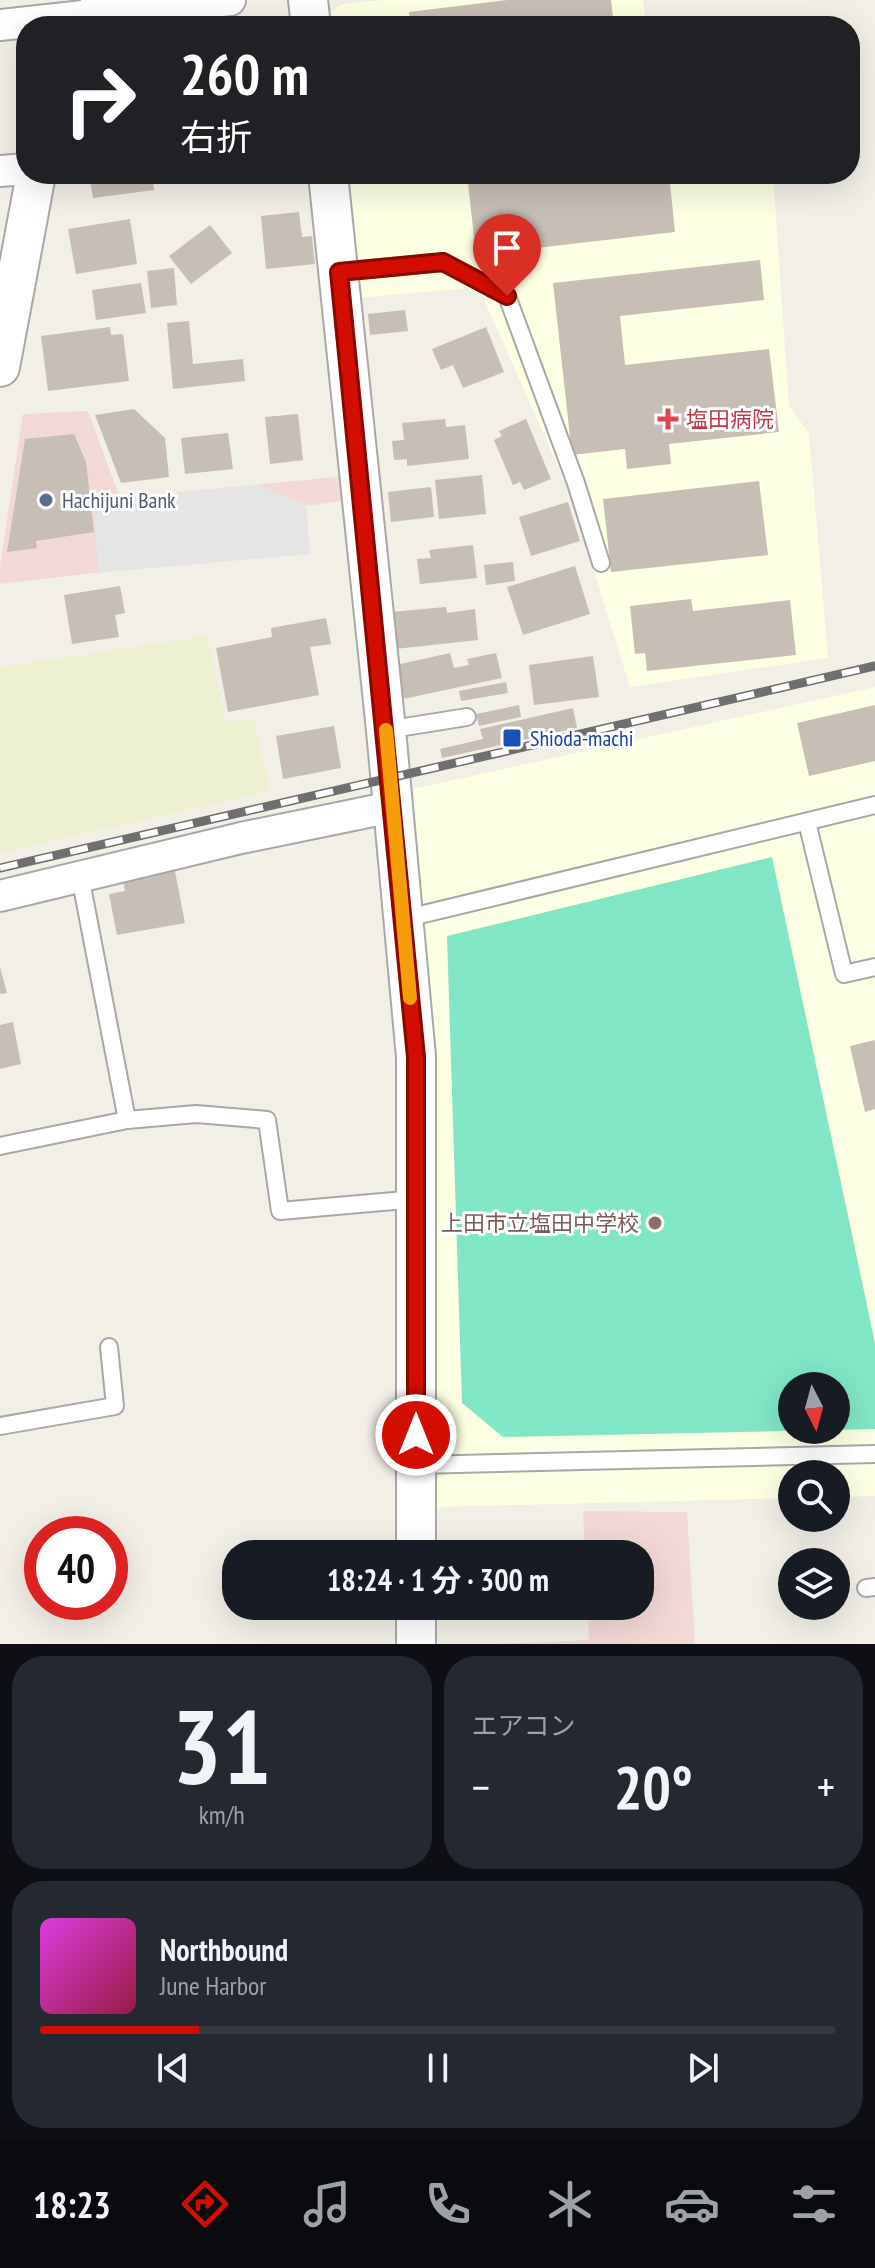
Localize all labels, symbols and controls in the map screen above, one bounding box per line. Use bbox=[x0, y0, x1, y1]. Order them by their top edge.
text: 260 m bbox=[180, 38, 309, 110]
icon: right bbox=[48, 48, 152, 152]
text: 右折 bbox=[180, 113, 252, 160]
pin bbox=[473, 214, 541, 296]
icon: arrive bbox=[485, 226, 529, 270]
place label: 塩田病院 bbox=[686, 405, 774, 433]
marker: 塩田病院 bbox=[657, 408, 679, 430]
place label: Hachijuni Bank bbox=[62, 486, 176, 514]
marker: Hachijuni Bank bbox=[37, 491, 55, 509]
place label: Shioda-machi bbox=[530, 724, 634, 752]
marker: Shioda-machi bbox=[501, 727, 523, 749]
place label: 上田市立塩田中学校 bbox=[441, 1209, 639, 1237]
marker: 上田市立塩田中学校 bbox=[646, 1214, 664, 1232]
north arrow bbox=[778, 1372, 850, 1444]
map controls bbox=[778, 1372, 850, 1620]
position arrow bbox=[374, 1393, 458, 1477]
button: search bbox=[778, 1460, 850, 1532]
speed limit sign: 40 bbox=[24, 1516, 128, 1620]
button: layers bbox=[778, 1548, 850, 1620]
text: 18:24 · 1 分 · 300 m bbox=[327, 1560, 549, 1599]
text: 31 bbox=[172, 1678, 271, 1813]
text: エアコン bbox=[472, 1709, 576, 1742]
text: 20° bbox=[614, 1748, 693, 1826]
text: − bbox=[472, 1758, 490, 1815]
text: + bbox=[817, 1758, 835, 1815]
text: km/h bbox=[199, 1798, 245, 1831]
text: Northbound bbox=[160, 1930, 288, 1969]
text: June Harbor bbox=[160, 1969, 266, 2002]
icon: previous bbox=[151, 2046, 195, 2090]
icon: pause bbox=[416, 2046, 460, 2090]
icon: next bbox=[681, 2046, 725, 2090]
icon: directions bbox=[177, 2176, 233, 2232]
icon: music bbox=[299, 2176, 355, 2232]
icon: phone bbox=[420, 2176, 476, 2232]
icon: climate bbox=[542, 2176, 598, 2232]
icon: car bbox=[664, 2176, 720, 2232]
icon: filters bbox=[786, 2176, 842, 2232]
text: 18:23 bbox=[33, 2181, 111, 2228]

